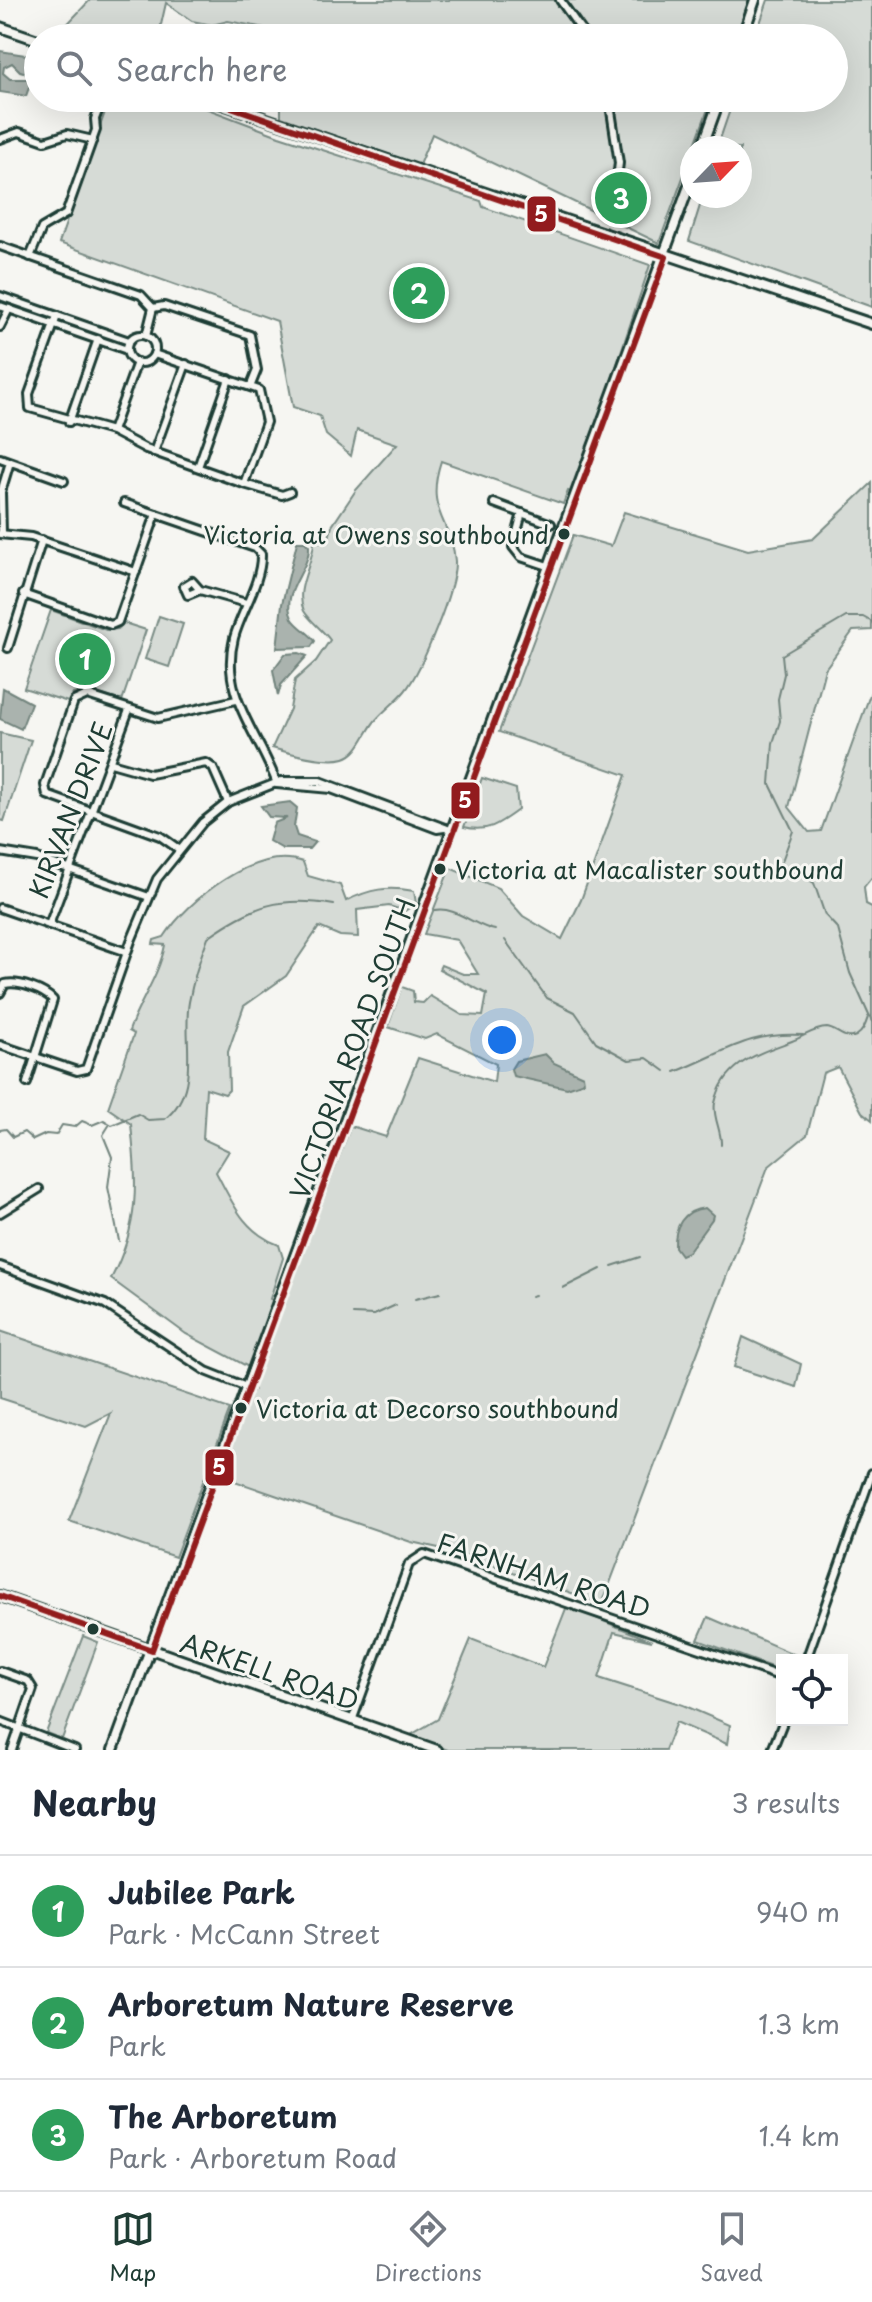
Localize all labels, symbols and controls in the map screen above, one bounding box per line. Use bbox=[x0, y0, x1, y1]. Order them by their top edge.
search box bbox=[24, 24, 848, 112]
icon: search bbox=[52, 46, 96, 90]
text: Search here bbox=[116, 46, 288, 91]
north arrow bbox=[680, 136, 752, 208]
pin: 3 bbox=[595, 168, 647, 228]
line badge: 5 bbox=[526, 195, 557, 233]
text: 5 bbox=[534, 196, 548, 229]
pin: 2 bbox=[393, 263, 445, 323]
place label: Victoria at Owens southbound bbox=[204, 516, 549, 552]
marker: Victoria at Owens southbound bbox=[556, 526, 572, 542]
pin: 1 bbox=[59, 629, 111, 689]
street label: KIRVAN DRIVE bbox=[18, 716, 122, 904]
line badge: 5 bbox=[450, 781, 481, 820]
text: 5 bbox=[458, 782, 472, 815]
place label: Victoria at Macalister southbound bbox=[455, 851, 844, 887]
marker: Victoria at Macalister southbound bbox=[432, 861, 448, 877]
street label: VICTORIA ROAD SOUTH bbox=[279, 892, 425, 1204]
your location bbox=[482, 1020, 522, 1060]
place label: Victoria at Decorso southbound bbox=[256, 1390, 619, 1426]
marker: Victoria at Decorso southbound bbox=[233, 1400, 249, 1416]
line badge: 5 bbox=[204, 1448, 235, 1487]
text: 5 bbox=[212, 1449, 226, 1482]
street label: FARNHAM ROAD bbox=[432, 1522, 656, 1628]
unlabelled marker bbox=[85, 1621, 101, 1637]
street label: ARKELL ROAD bbox=[176, 1622, 364, 1720]
map controls bbox=[776, 1654, 848, 1726]
button: locate bbox=[776, 1654, 848, 1726]
text: Nearby bbox=[32, 1776, 157, 1828]
text: 3 results bbox=[732, 1783, 840, 1822]
text: Jubilee Park bbox=[108, 1869, 295, 1914]
text: 1 bbox=[52, 1892, 64, 1931]
text: 940 m bbox=[756, 1892, 840, 1931]
text: Park · McCann Street bbox=[108, 1914, 380, 1953]
text: Arboretum Nature Reserve bbox=[108, 1981, 514, 2026]
text: 2 bbox=[49, 2004, 67, 2043]
text: 1.3 km bbox=[758, 2004, 840, 2043]
text: Park bbox=[108, 2026, 166, 2065]
text: The Arboretum bbox=[108, 2093, 337, 2138]
text: 3 bbox=[49, 2116, 67, 2155]
text: 1.4 km bbox=[759, 2116, 840, 2155]
text: Park · Arboretum Road bbox=[108, 2138, 397, 2177]
tab: Map bbox=[109, 2207, 156, 2288]
tab: Directions bbox=[375, 2207, 482, 2288]
tab: Saved bbox=[700, 2207, 763, 2288]

